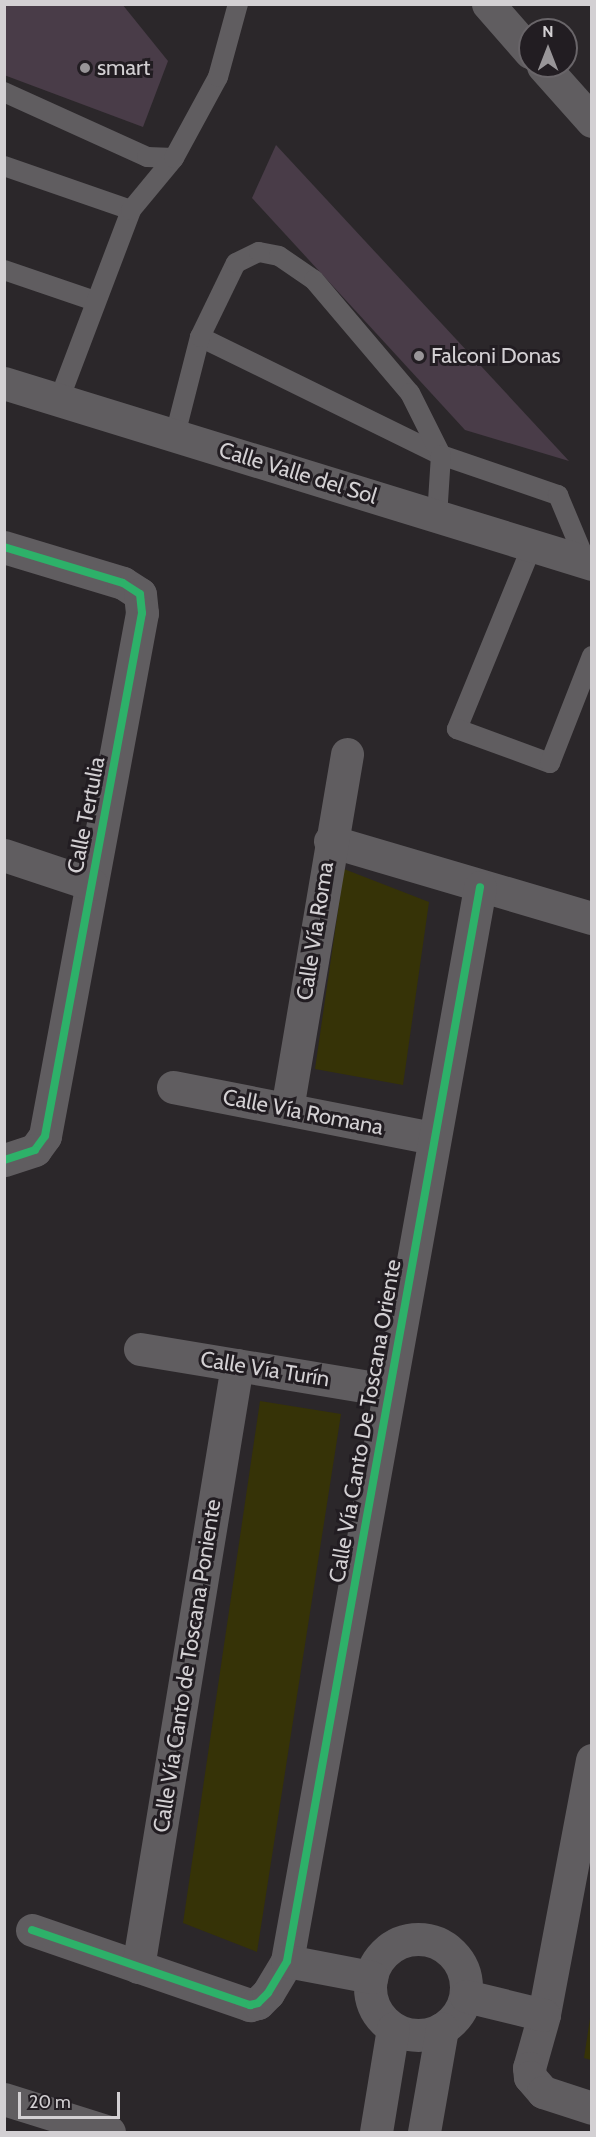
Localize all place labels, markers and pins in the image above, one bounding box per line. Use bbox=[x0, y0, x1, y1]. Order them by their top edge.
place label: smart bbox=[97, 55, 150, 81]
marker: smart bbox=[78, 61, 92, 75]
place label: Falconi Donas bbox=[431, 343, 561, 369]
marker: Falconi Donas bbox=[412, 349, 426, 363]

